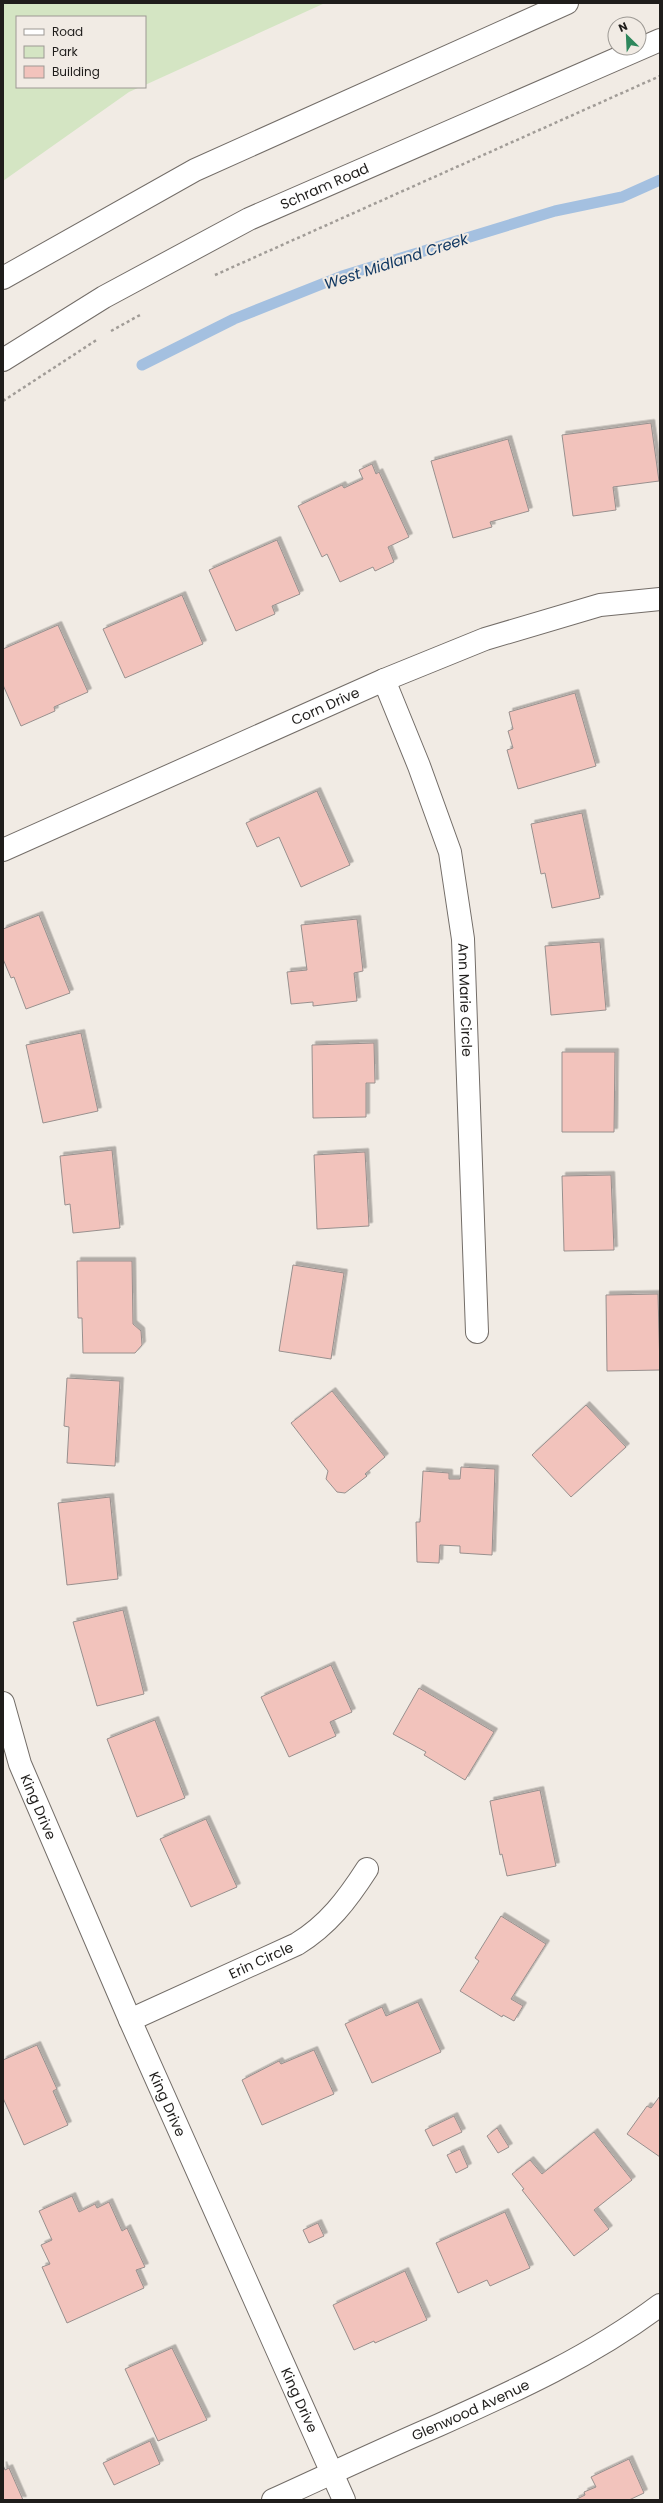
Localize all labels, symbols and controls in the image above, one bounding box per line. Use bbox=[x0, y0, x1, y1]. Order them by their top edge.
legend bbox=[16, 16, 146, 88]
north arrow bbox=[607, 16, 647, 56]
text: N bbox=[616, 18, 630, 36]
text: Road bbox=[52, 23, 83, 40]
text: Park bbox=[52, 43, 79, 60]
text: Building bbox=[52, 63, 100, 80]
street label: Schram Road bbox=[277, 158, 372, 214]
water label: West Midland Creek bbox=[321, 227, 472, 294]
street label: Corn Drive bbox=[288, 682, 363, 730]
street label: Ann Marie Circle bbox=[453, 942, 477, 1057]
street label: King Drive bbox=[16, 1771, 61, 1843]
street label: Erin Circle bbox=[226, 1937, 297, 1984]
street label: King Drive bbox=[144, 2068, 191, 2140]
street label: King Drive bbox=[276, 2364, 323, 2436]
street label: Glenwood Avenue bbox=[409, 2374, 533, 2446]

